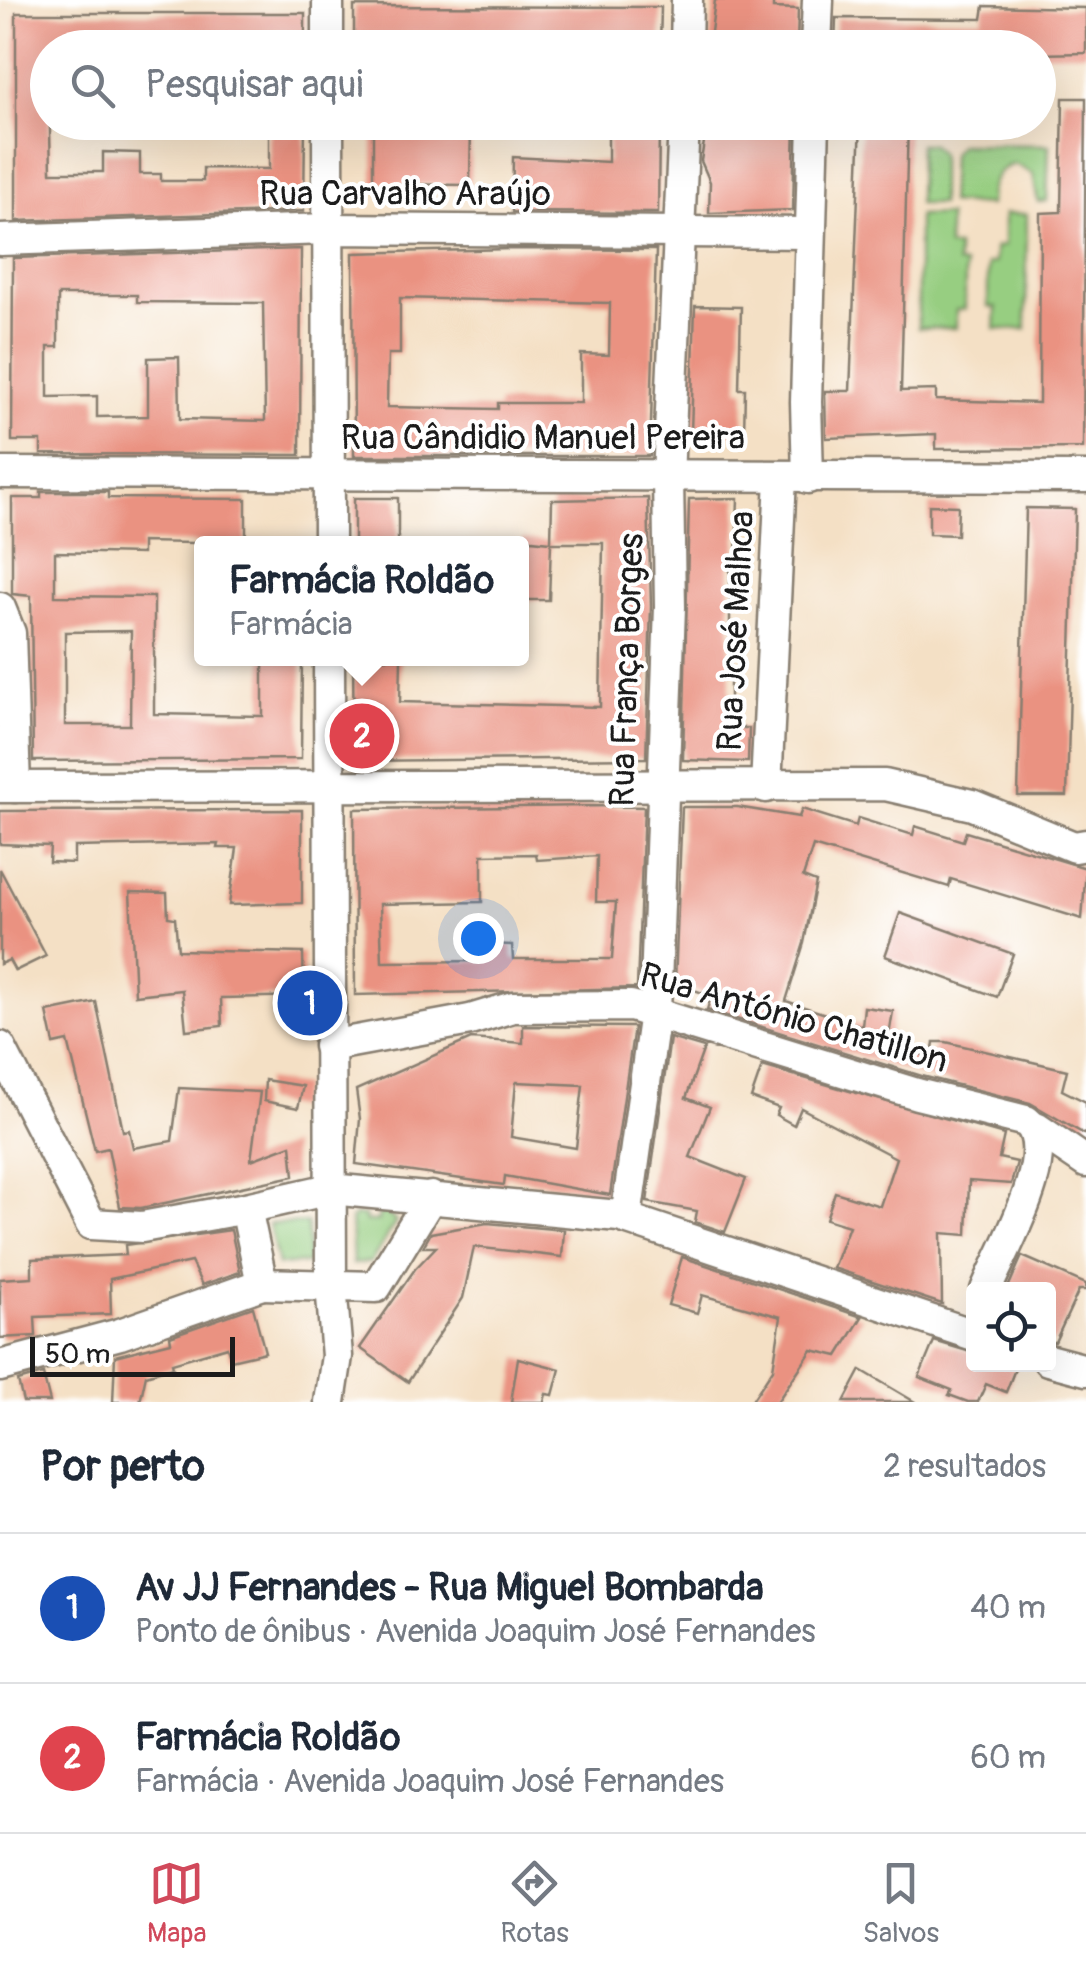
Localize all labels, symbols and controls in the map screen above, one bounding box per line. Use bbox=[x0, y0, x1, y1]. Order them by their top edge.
search box bbox=[30, 30, 1056, 140]
icon: search bbox=[65, 58, 120, 113]
text: Pesquisar aqui bbox=[145, 61, 363, 109]
street label: Rua Carvalho Araújo bbox=[259, 172, 551, 216]
street label: Rua Cândidio Manuel Pereira bbox=[341, 416, 745, 460]
street label: Rua José Malhoa bbox=[708, 510, 764, 752]
street label: Rua França Borges bbox=[600, 532, 654, 808]
popup bbox=[194, 536, 529, 666]
text: Farmácia Roldão bbox=[229, 557, 494, 605]
text: Farmácia bbox=[229, 605, 353, 645]
pin: 2 bbox=[330, 698, 394, 774]
your location bbox=[453, 913, 504, 964]
street label: Rua António Chatillon bbox=[635, 953, 953, 1083]
pin: 1 bbox=[278, 966, 342, 1040]
map controls bbox=[966, 1282, 1056, 1372]
button: locate bbox=[966, 1282, 1056, 1372]
scale bar bbox=[30, 1332, 235, 1376]
text: 50 m bbox=[45, 1337, 110, 1372]
text: Por perto bbox=[40, 1441, 205, 1493]
text: 2 resultados bbox=[883, 1447, 1046, 1487]
text: Av JJ Fernandes - Rua Miguel Bombarda bbox=[135, 1564, 764, 1612]
text: 1 bbox=[66, 1588, 79, 1628]
text: 40 m bbox=[970, 1588, 1046, 1628]
text: Ponto de ônibus · Avenida Joaquim José Fernandes bbox=[135, 1612, 816, 1652]
text: Farmácia Roldão bbox=[135, 1714, 400, 1762]
text: 2 bbox=[64, 1738, 81, 1778]
text: 60 m bbox=[970, 1738, 1046, 1778]
text: Farmácia · Avenida Joaquim José Fernandes bbox=[135, 1762, 724, 1802]
tab: Mapa bbox=[147, 1856, 206, 1951]
tab: Rotas bbox=[501, 1856, 569, 1951]
tab: Salvos bbox=[863, 1856, 939, 1951]

